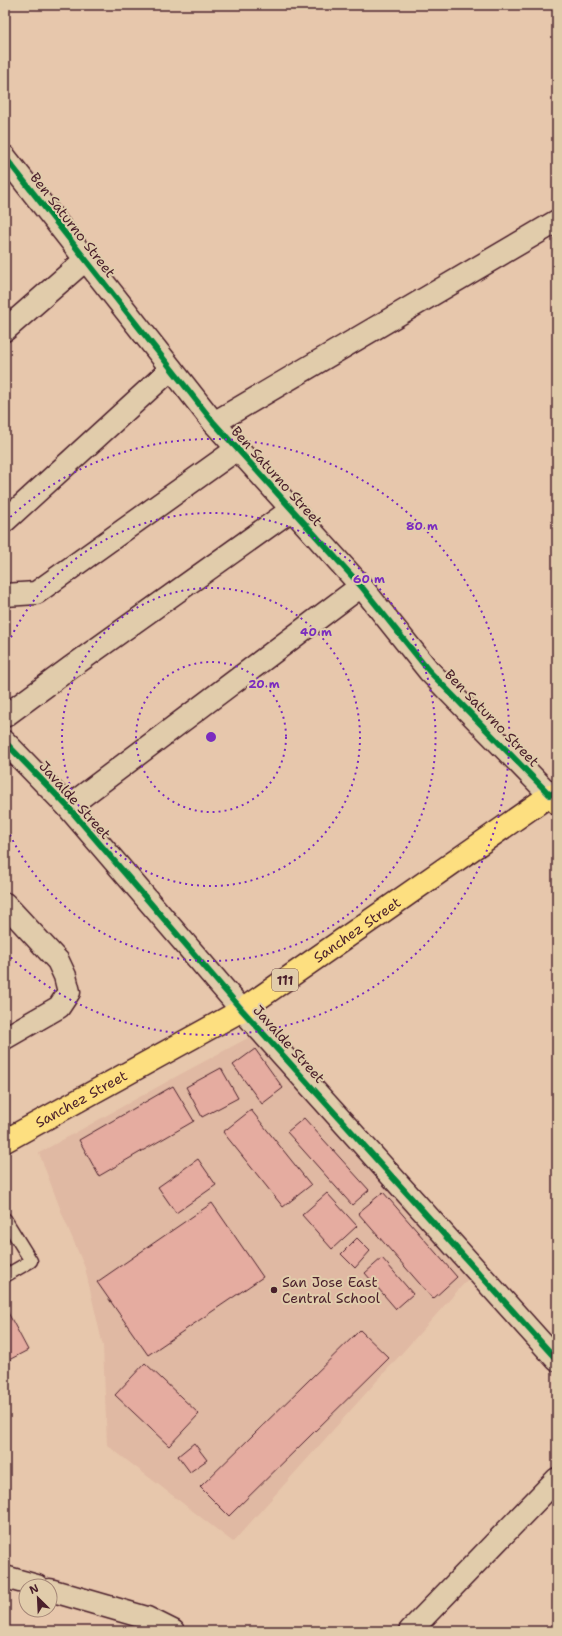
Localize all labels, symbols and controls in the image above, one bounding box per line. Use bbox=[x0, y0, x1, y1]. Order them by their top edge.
street label: Ben Saturno Street bbox=[26, 169, 120, 281]
street label: Ben Saturno Street bbox=[227, 422, 327, 530]
text: 80 m bbox=[406, 518, 438, 534]
text: 60 m bbox=[353, 571, 385, 587]
text: 40 m bbox=[300, 624, 332, 640]
street label: Ben Saturno Street bbox=[441, 666, 543, 770]
text: 20 m bbox=[248, 676, 280, 692]
centre of rings bbox=[204, 730, 218, 744]
street label: Javalde Street bbox=[35, 757, 115, 843]
street label: Sanchez Street bbox=[310, 893, 404, 966]
road number: 111 bbox=[272, 969, 298, 991]
street label: Javalde Street bbox=[249, 1001, 329, 1087]
street label: Sanchez Street bbox=[32, 1066, 130, 1132]
place label: San Jose East Central School bbox=[282, 1273, 381, 1307]
marker: San Jose East Central School bbox=[269, 1285, 279, 1295]
north arrow bbox=[18, 1578, 58, 1618]
text: N bbox=[27, 1581, 41, 1598]

